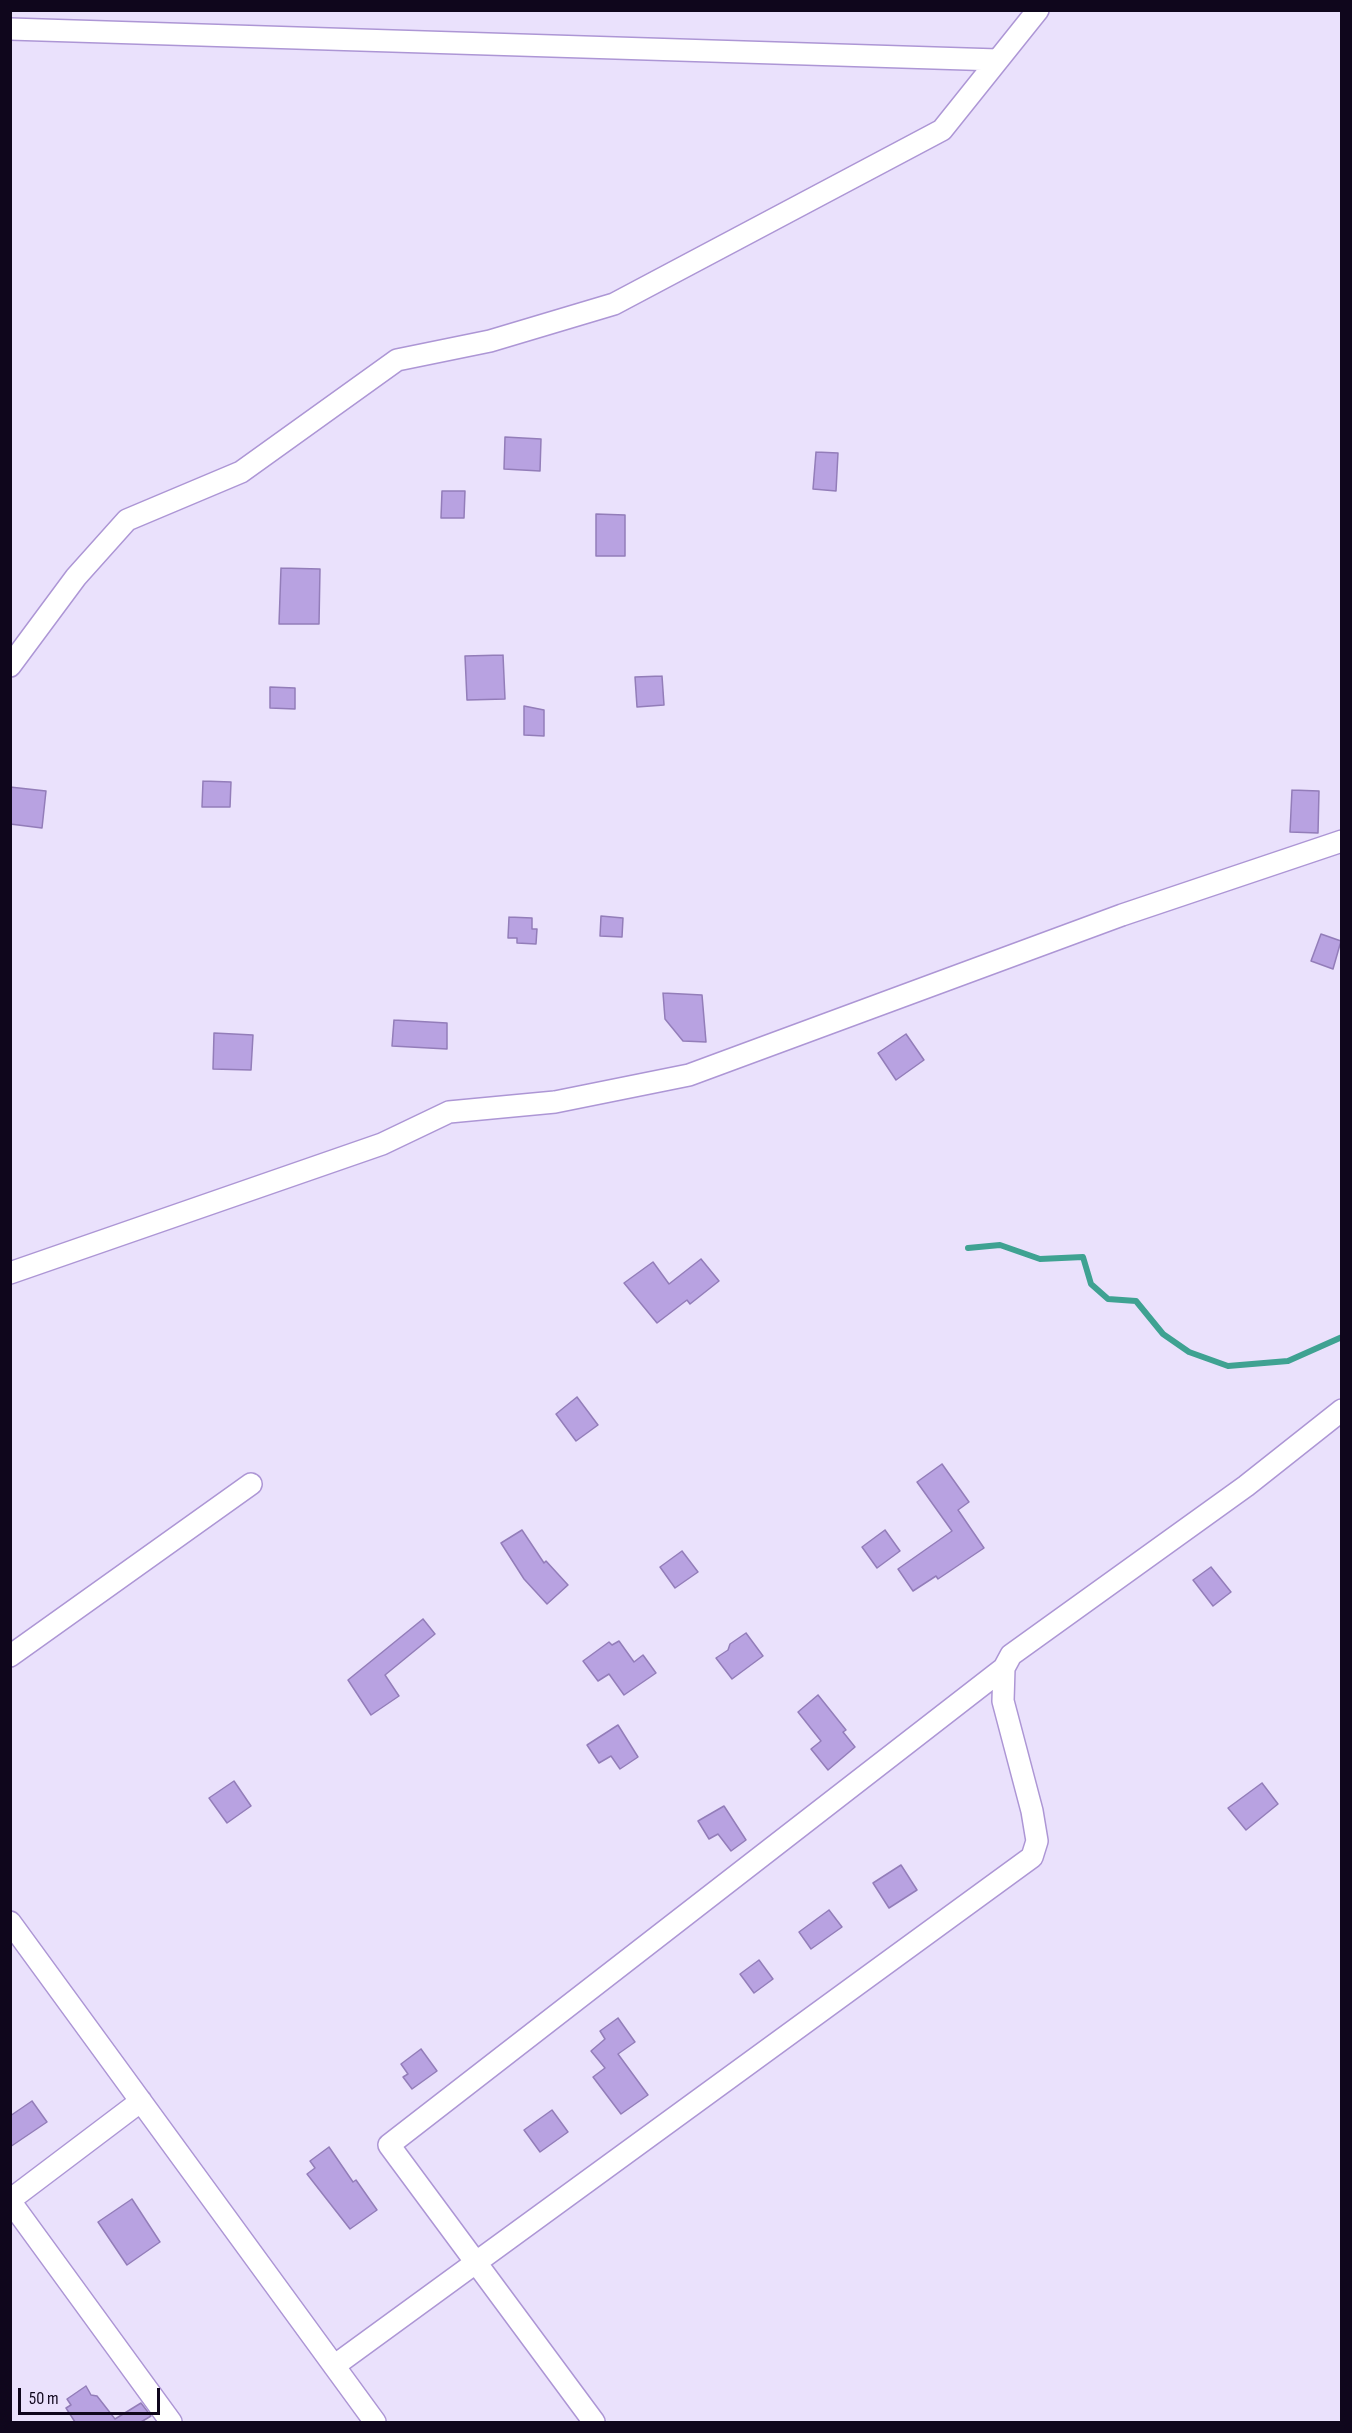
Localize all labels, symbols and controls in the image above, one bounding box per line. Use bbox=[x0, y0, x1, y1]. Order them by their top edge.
scale bar bbox=[21, 2376, 164, 2414]
text: 50 m bbox=[29, 2388, 59, 2409]

